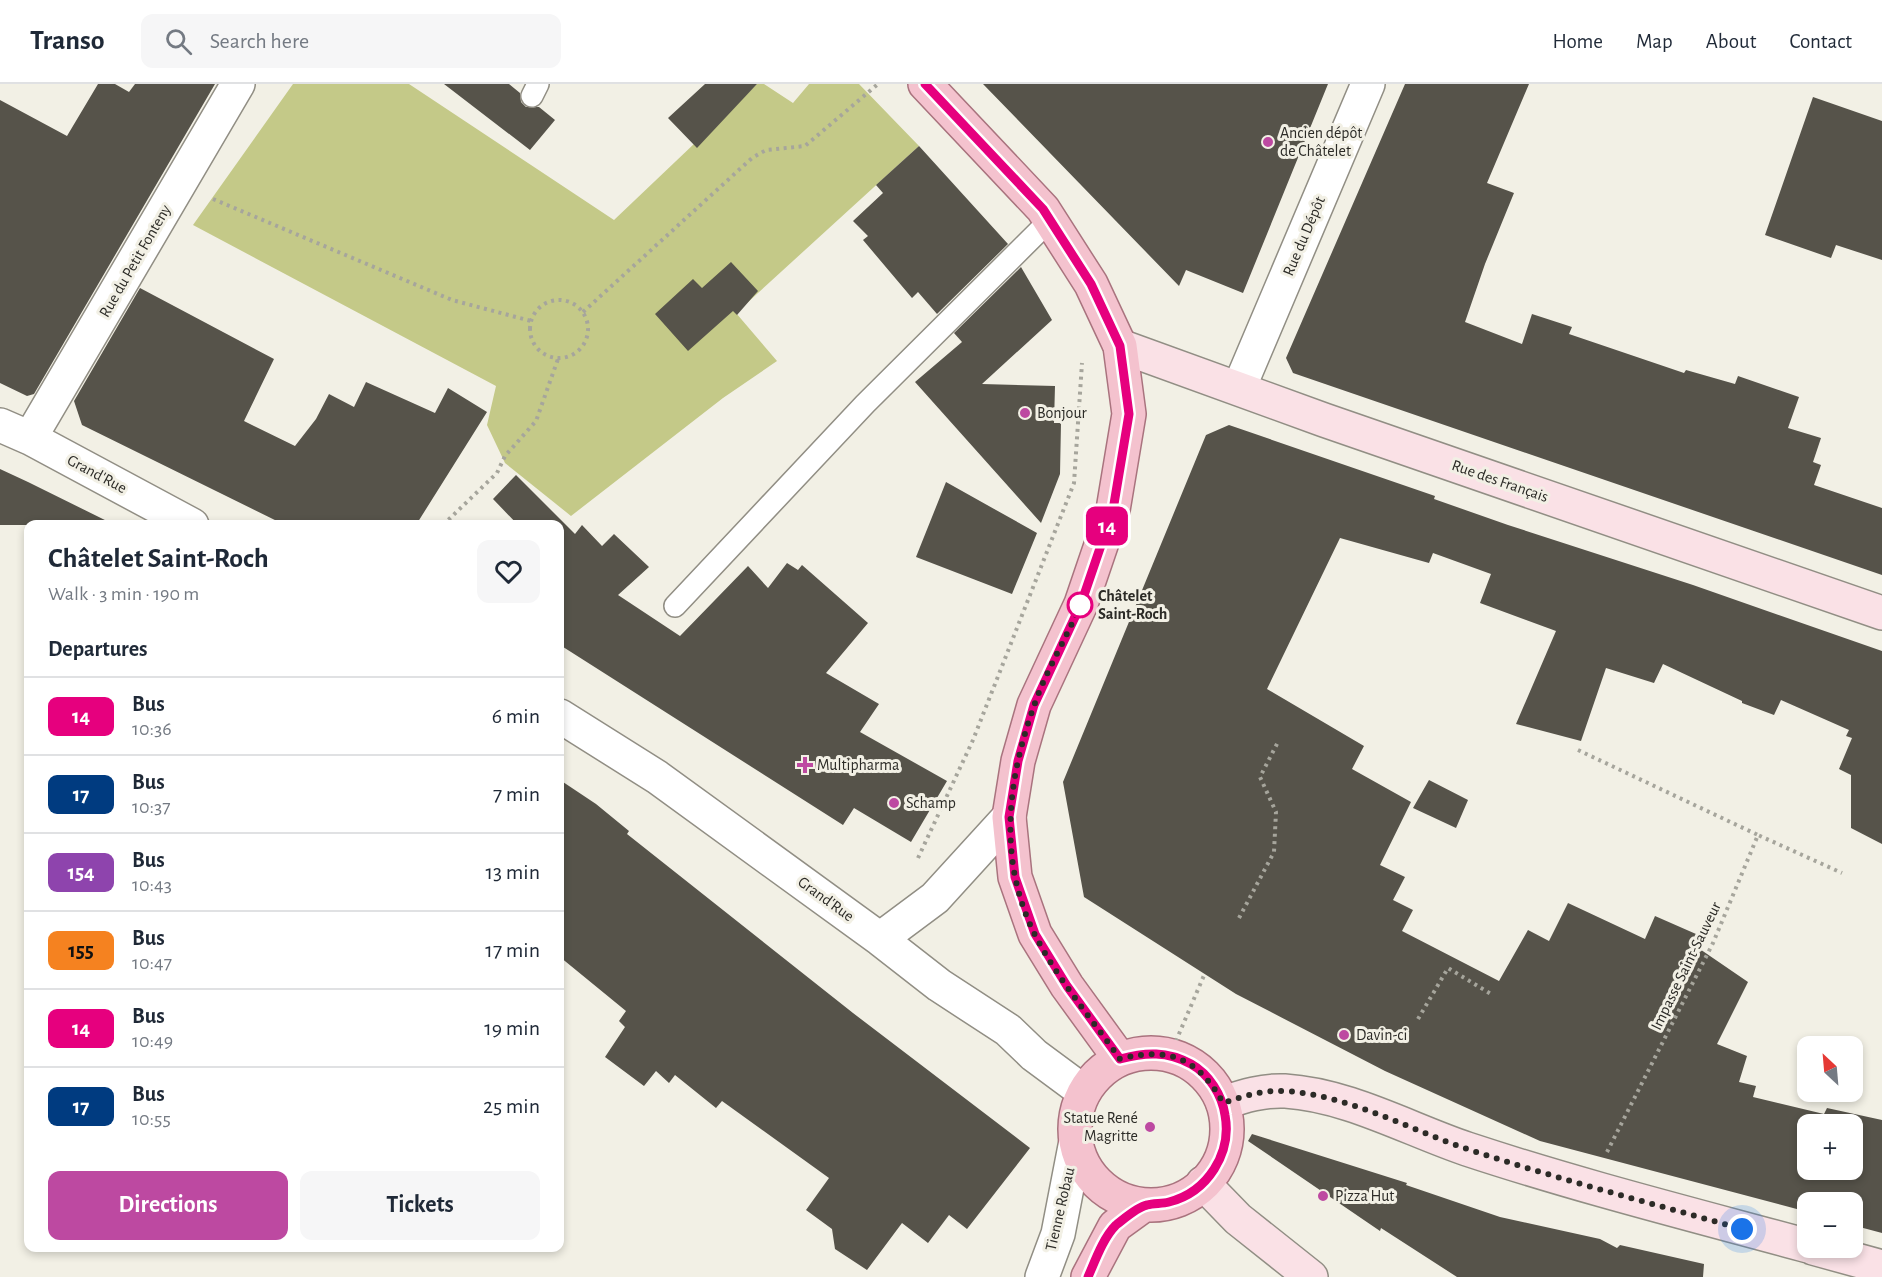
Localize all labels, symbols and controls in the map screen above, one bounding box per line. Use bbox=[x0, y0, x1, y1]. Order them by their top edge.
search box bbox=[141, 14, 561, 68]
icon: search bbox=[162, 25, 195, 58]
text: Transo bbox=[30, 27, 105, 55]
text: Search here bbox=[210, 30, 309, 52]
text: Home bbox=[1552, 31, 1603, 52]
text: Map bbox=[1636, 31, 1673, 52]
text: About bbox=[1706, 31, 1756, 52]
text: Contact bbox=[1789, 31, 1852, 52]
place label: Ancien dépôt de Châtelet bbox=[1280, 125, 1362, 159]
marker: Ancien dépôt de Châtelet bbox=[1261, 135, 1275, 149]
street label: Rue du Dépôt bbox=[1280, 194, 1328, 278]
street label: Rue du Petit Fonteny bbox=[96, 202, 175, 320]
place label: Bonjour bbox=[1037, 405, 1087, 422]
marker: Bonjour bbox=[1018, 406, 1032, 420]
street label: Grand'Rue bbox=[65, 452, 129, 496]
street label: Rue des Français bbox=[1450, 457, 1550, 505]
line badge: 14 bbox=[1080, 506, 1134, 546]
text: 14 bbox=[1098, 516, 1116, 537]
button: heart bbox=[477, 540, 540, 603]
text: Châtelet Saint-Roch bbox=[48, 545, 269, 573]
text: Walk · 3 min · 190 m bbox=[48, 584, 199, 604]
place label: Châtelet Saint-Roch bbox=[1098, 588, 1167, 622]
marker: Châtelet Saint-Roch bbox=[1067, 592, 1093, 618]
text: Departures bbox=[48, 638, 148, 660]
text: Bus bbox=[132, 693, 165, 715]
text: 6 min bbox=[492, 705, 540, 727]
text: 14 bbox=[72, 706, 90, 727]
text: 10:36 bbox=[132, 719, 172, 739]
place label: Multipharma bbox=[817, 757, 899, 773]
marker: Multipharma bbox=[798, 758, 812, 772]
text: Bus bbox=[132, 771, 165, 793]
text: 7 min bbox=[493, 783, 540, 805]
text: 17 bbox=[73, 784, 89, 805]
place label: Schamp bbox=[906, 795, 956, 811]
marker: Schamp bbox=[887, 796, 901, 810]
text: 10:37 bbox=[132, 797, 171, 817]
text: Bus bbox=[132, 849, 165, 871]
text: 13 min bbox=[485, 861, 540, 883]
text: 154 bbox=[67, 862, 95, 883]
street label: Grand'Rue bbox=[795, 873, 857, 925]
text: 10:43 bbox=[132, 875, 172, 895]
street label: Impasse Saint-Sauveur bbox=[1648, 899, 1724, 1033]
text: Bus bbox=[132, 927, 165, 949]
text: 17 min bbox=[485, 939, 540, 961]
text: 155 bbox=[68, 940, 94, 961]
text: 10:47 bbox=[132, 953, 172, 973]
text: Bus bbox=[132, 1005, 165, 1027]
text: 19 min bbox=[484, 1017, 540, 1039]
text: 14 bbox=[72, 1018, 90, 1039]
place label: Davin-ci bbox=[1356, 1027, 1407, 1043]
marker: Davin-ci bbox=[1337, 1028, 1351, 1042]
text: 10:49 bbox=[132, 1031, 173, 1051]
north arrow bbox=[1797, 1036, 1863, 1102]
map controls bbox=[1797, 1036, 1863, 1258]
text: Bus bbox=[132, 1083, 165, 1105]
text: 25 min bbox=[483, 1095, 540, 1117]
text: 17 bbox=[73, 1096, 89, 1117]
text: 10:55 bbox=[132, 1109, 171, 1129]
place label: Statue René Magritte bbox=[1063, 1110, 1138, 1144]
button: + bbox=[1797, 1114, 1863, 1180]
marker: Statue René Magritte bbox=[1143, 1120, 1157, 1134]
street label: Tienne Robau bbox=[1043, 1166, 1077, 1252]
button: Directions bbox=[48, 1171, 288, 1240]
button: Tickets bbox=[300, 1171, 540, 1240]
place label: Pizza Hut bbox=[1335, 1188, 1394, 1204]
marker: Pizza Hut bbox=[1316, 1189, 1330, 1203]
button: − bbox=[1797, 1192, 1863, 1258]
your location bbox=[1727, 1214, 1757, 1244]

